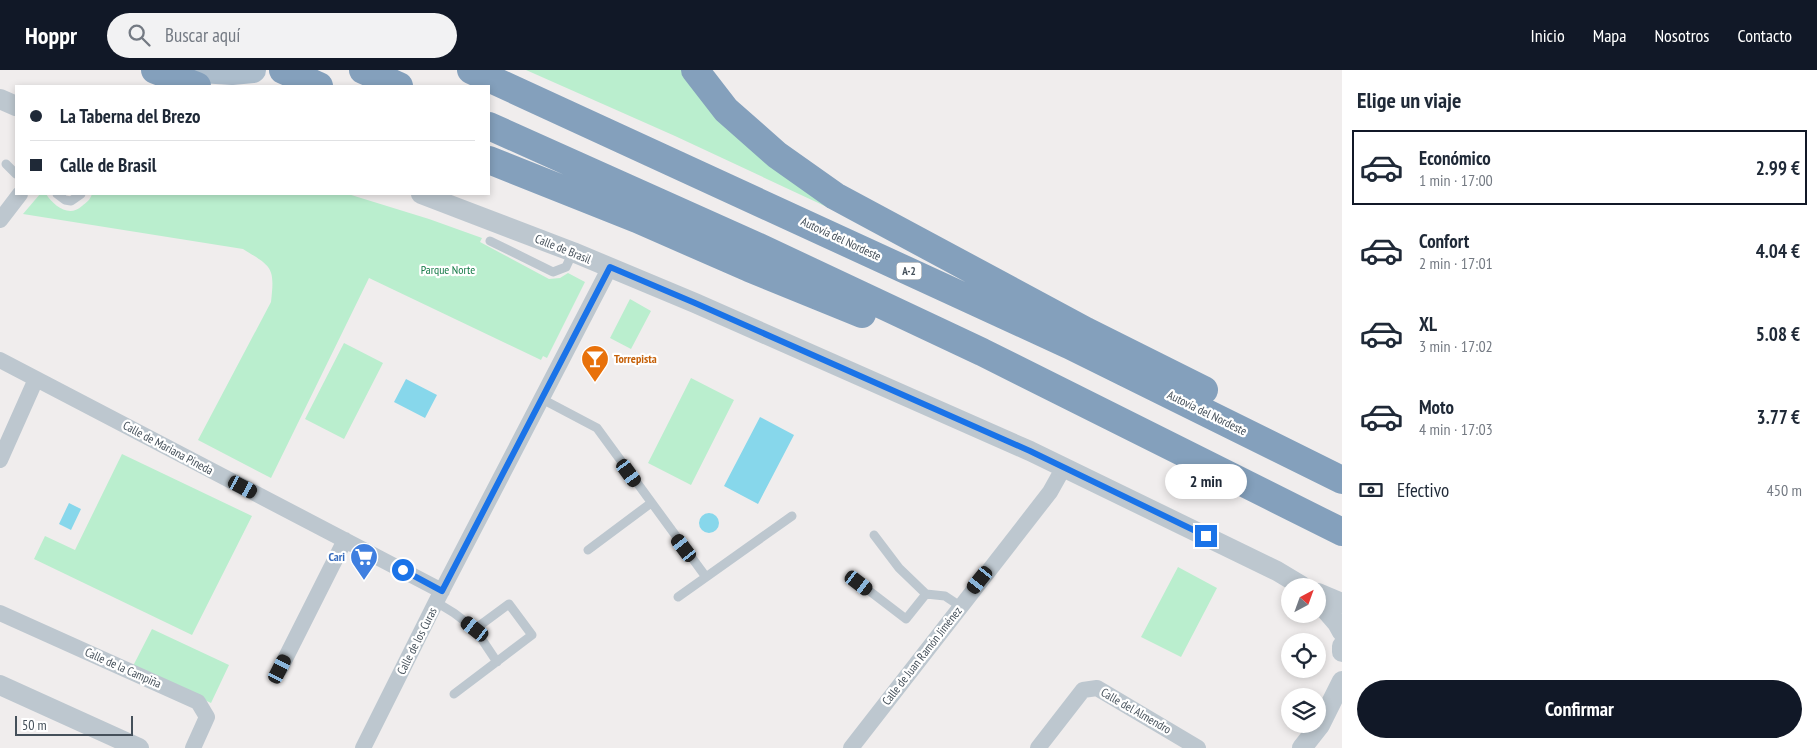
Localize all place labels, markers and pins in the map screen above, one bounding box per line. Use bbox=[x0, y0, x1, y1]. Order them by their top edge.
bar icon: Torrepista bbox=[580, 344, 610, 383]
place label: Torrepista bbox=[614, 351, 657, 366]
supermarket icon: Cari bbox=[349, 542, 379, 581]
place label: Cari bbox=[328, 549, 345, 564]

